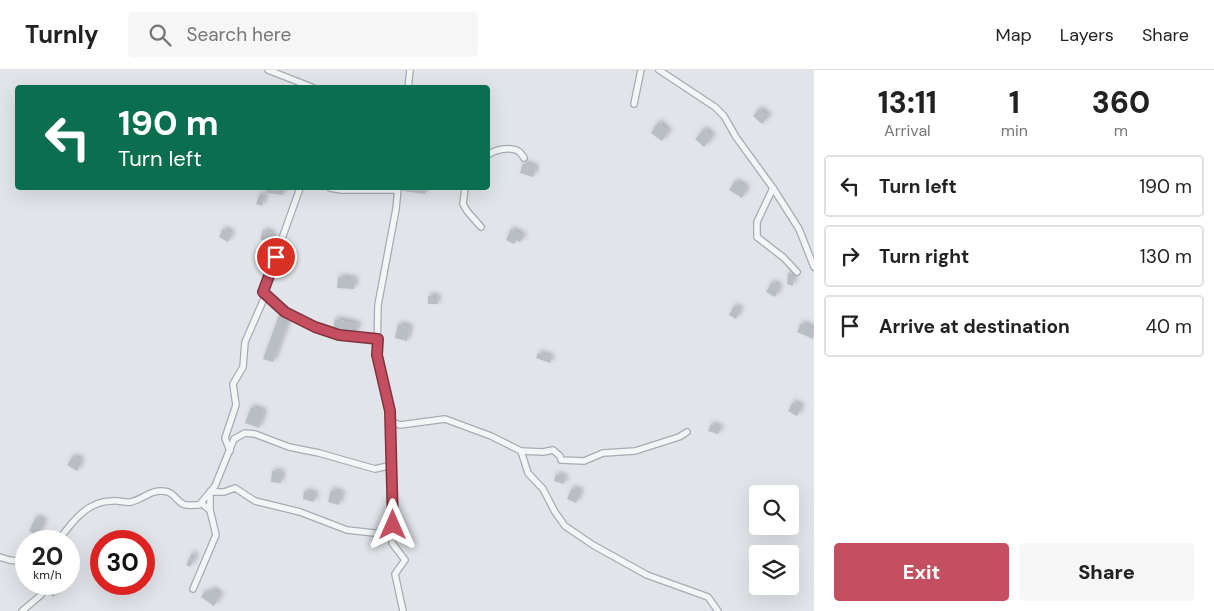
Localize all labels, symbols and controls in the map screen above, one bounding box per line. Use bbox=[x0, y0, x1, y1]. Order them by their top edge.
search box bbox=[128, 12, 478, 57]
text: Turnly bbox=[25, 19, 98, 50]
icon: search bbox=[146, 21, 174, 49]
text: Search here bbox=[186, 22, 291, 47]
text: Map bbox=[996, 23, 1032, 47]
text: Layers bbox=[1060, 23, 1114, 47]
text: Share bbox=[1142, 23, 1189, 47]
text: 13:11 bbox=[878, 83, 937, 122]
text: 1 bbox=[1009, 83, 1020, 122]
text: 360 bbox=[1092, 83, 1150, 122]
text: 190 m bbox=[118, 100, 219, 146]
icon: left bbox=[35, 105, 100, 170]
text: Arrival bbox=[884, 120, 931, 141]
text: min bbox=[1001, 120, 1028, 141]
text: m bbox=[1114, 120, 1128, 141]
text: Turn left bbox=[118, 144, 202, 173]
icon: left bbox=[836, 172, 864, 200]
text: Turn left bbox=[879, 174, 957, 199]
text: 190 m bbox=[1139, 174, 1192, 199]
pin bbox=[255, 236, 297, 278]
icon: right bbox=[836, 242, 864, 270]
icon: arrive bbox=[262, 243, 290, 271]
text: Turn right bbox=[879, 244, 969, 269]
text: 130 m bbox=[1140, 244, 1192, 269]
icon: arrive bbox=[836, 312, 864, 340]
text: Arrive at destination bbox=[879, 314, 1070, 339]
text: 40 m bbox=[1145, 314, 1192, 339]
map controls bbox=[749, 485, 799, 595]
button: search bbox=[749, 485, 799, 535]
position arrow bbox=[366, 498, 418, 550]
speed limit sign: 30 bbox=[90, 530, 155, 595]
text: 20 bbox=[32, 540, 63, 573]
button: Exit bbox=[834, 543, 1009, 601]
button: Share bbox=[1019, 543, 1194, 601]
button: layers bbox=[749, 545, 799, 595]
text: km/h bbox=[33, 567, 62, 583]

